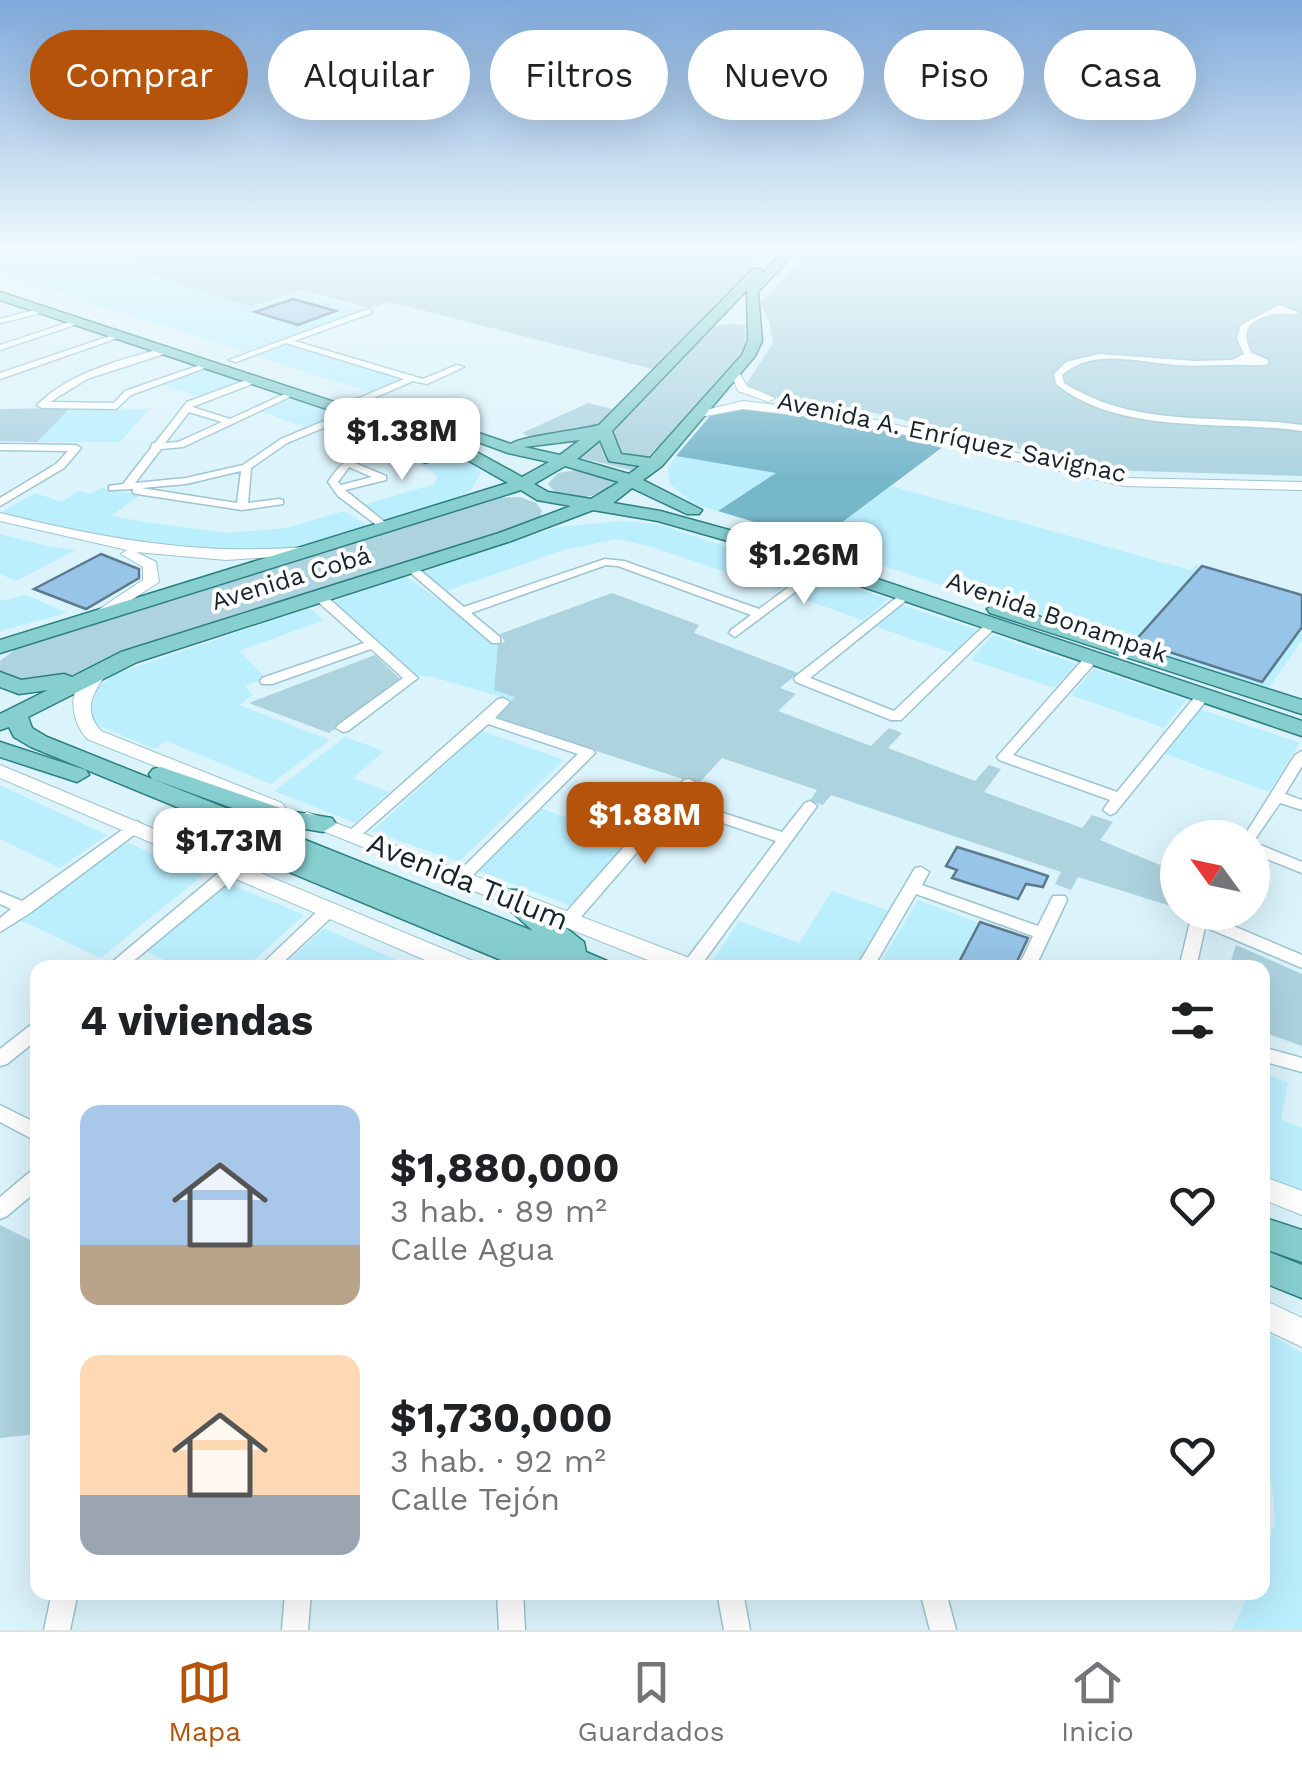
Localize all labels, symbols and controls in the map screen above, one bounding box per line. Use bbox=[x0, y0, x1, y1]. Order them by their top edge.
chip: Comprar bbox=[30, 30, 248, 120]
chip: Alquilar bbox=[268, 30, 470, 120]
chip: Filtros bbox=[490, 30, 668, 120]
chip: Nuevo bbox=[688, 30, 864, 120]
chip: Piso bbox=[884, 30, 1024, 120]
chip: Casa bbox=[1044, 30, 1196, 120]
street label: Avenida A. Enríquez Savignac bbox=[775, 386, 1129, 488]
pin: $1.38M bbox=[321, 398, 483, 483]
text: $1.38M bbox=[346, 411, 458, 449]
pin: $1.26M bbox=[723, 522, 885, 607]
text: $1.26M bbox=[748, 535, 860, 573]
street label: Avenida Cobá bbox=[208, 540, 374, 616]
street label: Avenida Bonampak bbox=[943, 566, 1171, 668]
pin: $1.88M bbox=[564, 782, 726, 867]
text: $1.88M bbox=[589, 795, 701, 833]
pin: $1.73M bbox=[148, 808, 310, 893]
north arrow bbox=[1160, 820, 1270, 930]
map controls bbox=[1160, 820, 1270, 930]
text: $1.73M bbox=[175, 821, 283, 859]
street label: Avenida Tulum bbox=[362, 825, 574, 937]
icon: filters bbox=[1165, 993, 1220, 1048]
text: 4 viviendas bbox=[80, 996, 313, 1045]
text: $1,880,000 bbox=[390, 1143, 619, 1192]
icon: home bbox=[160, 1145, 280, 1265]
icon: heart bbox=[1165, 1178, 1220, 1233]
text: 3 hab. · 89 m² bbox=[390, 1192, 607, 1230]
text: Calle Agua bbox=[390, 1230, 554, 1268]
text: $1,730,000 bbox=[390, 1393, 612, 1442]
icon: home bbox=[160, 1395, 280, 1515]
icon: heart bbox=[1165, 1428, 1220, 1483]
text: 3 hab. · 92 m² bbox=[390, 1442, 606, 1480]
text: Calle Tejón bbox=[390, 1480, 560, 1518]
tab: Mapa bbox=[168, 1655, 241, 1748]
tab: Guardados bbox=[578, 1655, 725, 1748]
tab: Inicio bbox=[1061, 1655, 1134, 1748]

